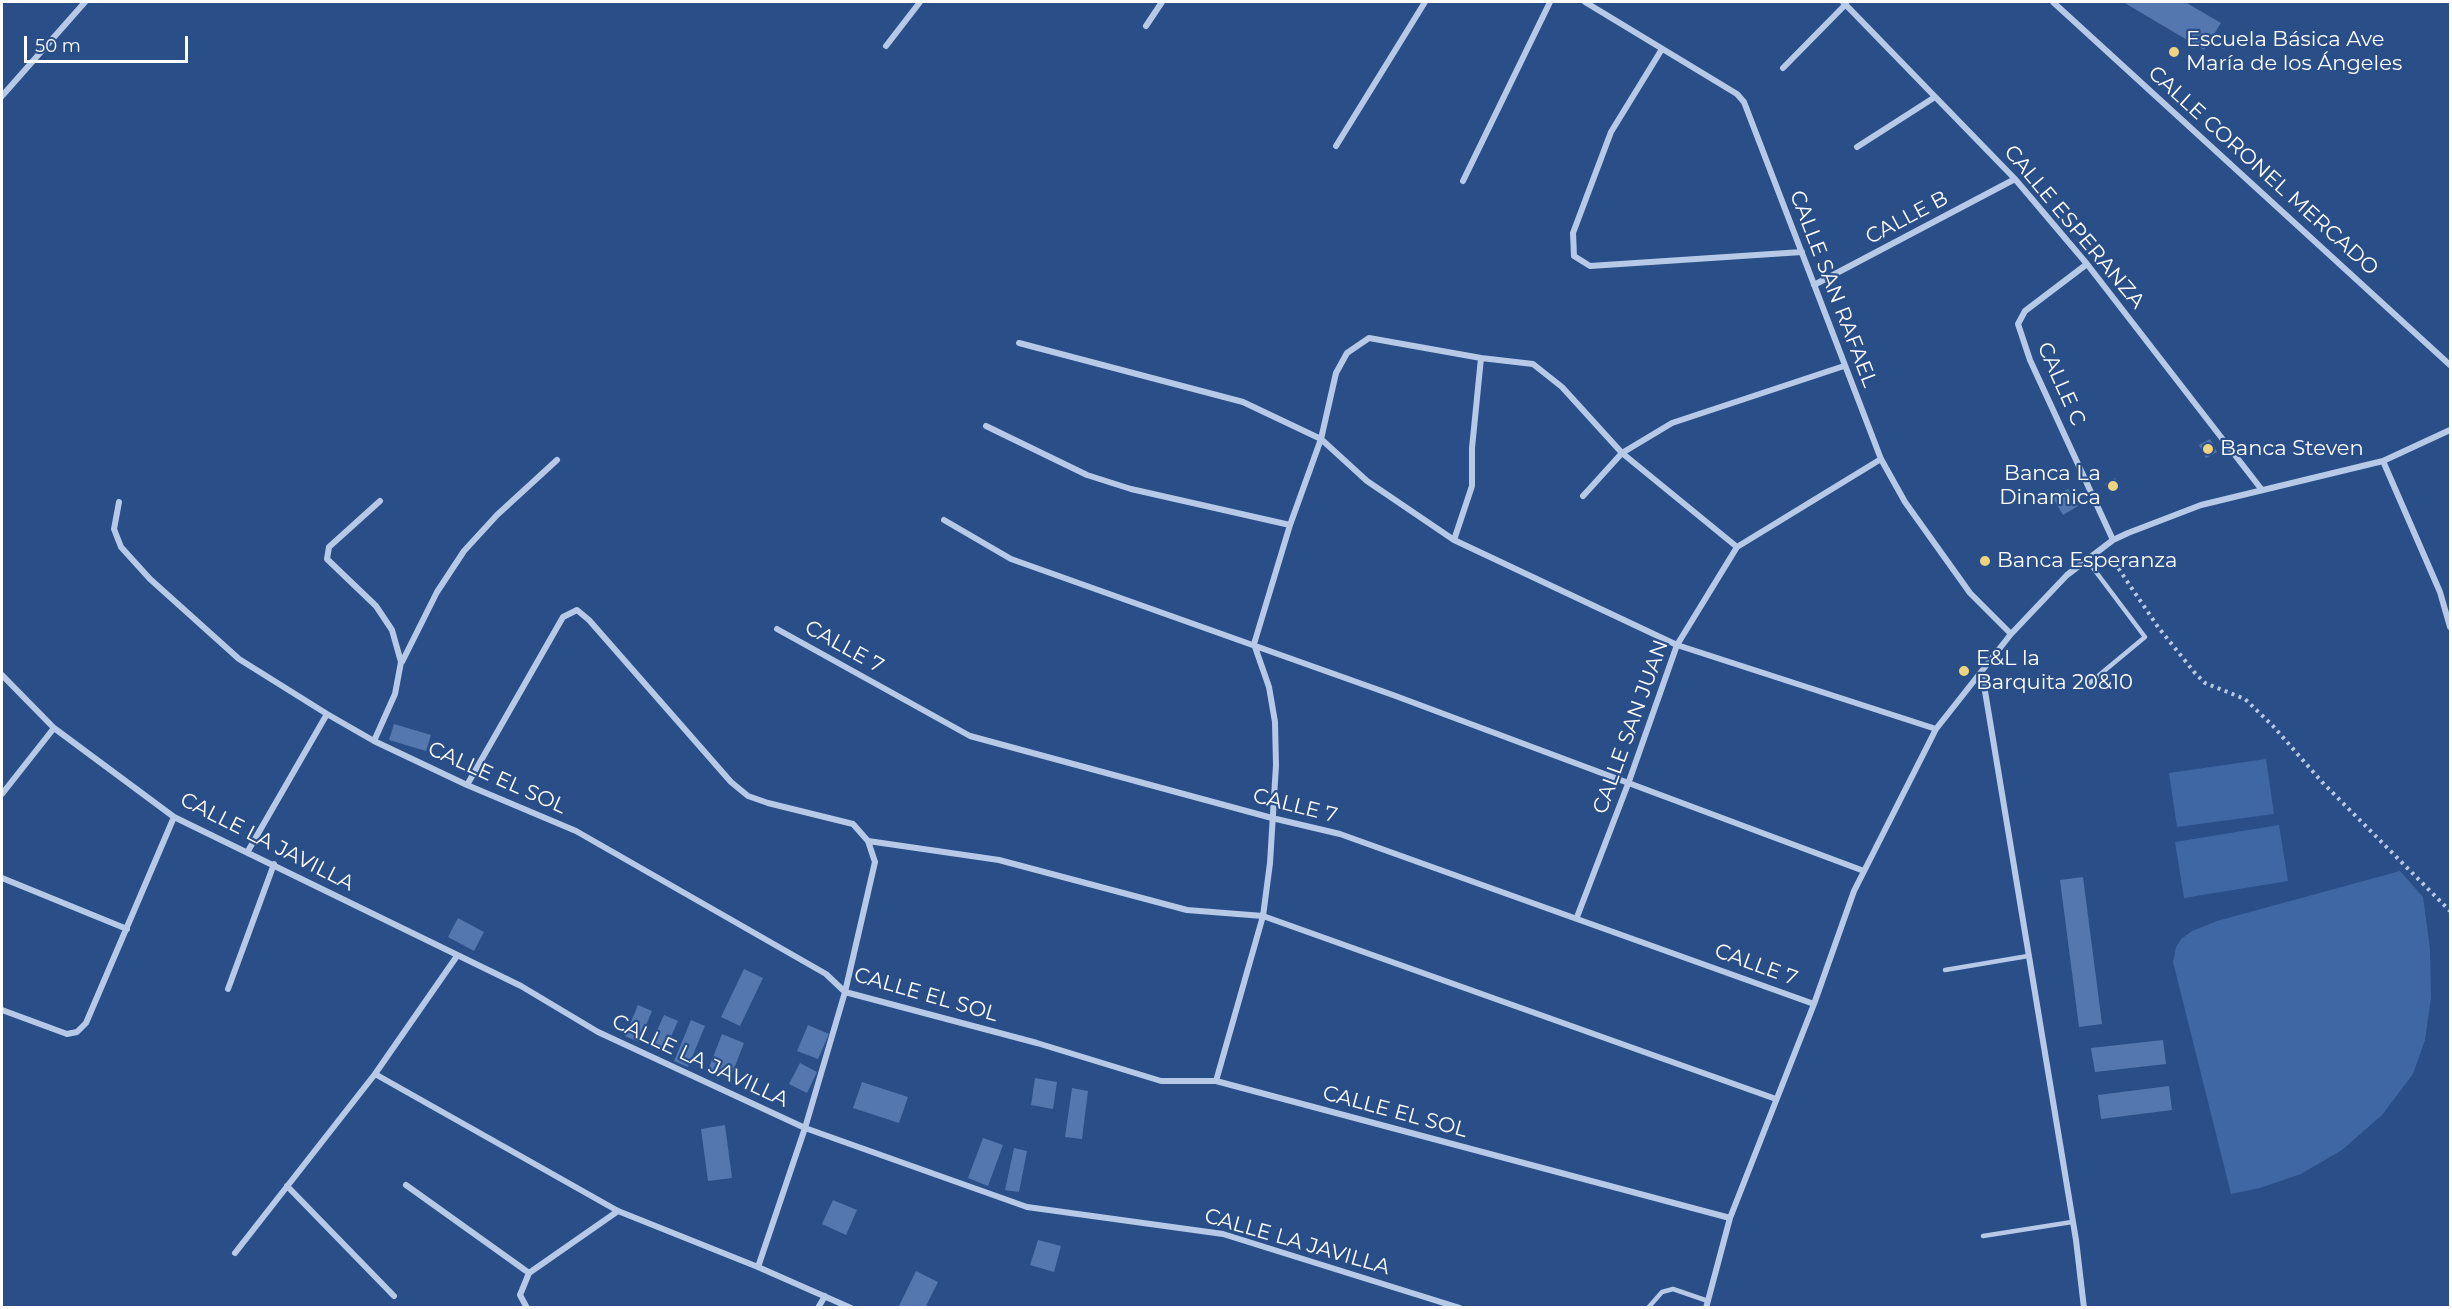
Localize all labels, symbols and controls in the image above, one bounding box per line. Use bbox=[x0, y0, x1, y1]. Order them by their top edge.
scale bar bbox=[27, 24, 190, 62]
place label: Escuela Básica Ave María de los Ángeles bbox=[2186, 27, 2402, 77]
text: 50 m bbox=[35, 35, 81, 57]
marker: Escuela Básica Ave María de los Ángeles bbox=[2167, 45, 2181, 59]
street label: CALLE CORONEL MERCADO bbox=[2143, 61, 2383, 281]
street label: CALLE ESPERANZA bbox=[1998, 140, 2150, 314]
street label: CALLE B bbox=[1861, 186, 1953, 250]
street label: CALLE SAN RAFAEL bbox=[1784, 187, 1882, 391]
street label: CALLE C bbox=[2031, 338, 2091, 430]
place label: Banca Steven bbox=[2220, 436, 2364, 462]
marker: Banca Steven bbox=[2201, 442, 2215, 456]
place label: Banca La Dinamica bbox=[1999, 461, 2101, 511]
marker: Banca La Dinamica bbox=[2106, 479, 2120, 493]
place label: Banca Esperanza bbox=[1997, 548, 2177, 574]
marker: Banca Esperanza bbox=[1978, 554, 1992, 568]
street label: CALLE 7 bbox=[800, 615, 888, 679]
street label: CALLE SAN JUAN bbox=[1588, 637, 1674, 817]
place label: E&L la Barquita 20&10 bbox=[1976, 646, 2133, 696]
marker: E&L la Barquita 20&10 bbox=[1957, 664, 1971, 678]
street label: CALLE EL SOL bbox=[424, 736, 570, 820]
street label: CALLE 7 bbox=[1250, 783, 1340, 829]
street label: CALLE LA JAVILLA bbox=[176, 787, 358, 897]
street label: CALLE 7 bbox=[1711, 938, 1801, 992]
street label: CALLE EL SOL bbox=[851, 962, 1001, 1028]
street label: CALLE LA JAVILLA bbox=[608, 1009, 792, 1113]
street label: CALLE EL SOL bbox=[1320, 1081, 1470, 1143]
street label: CALLE LA JAVILLA bbox=[1201, 1203, 1393, 1281]

